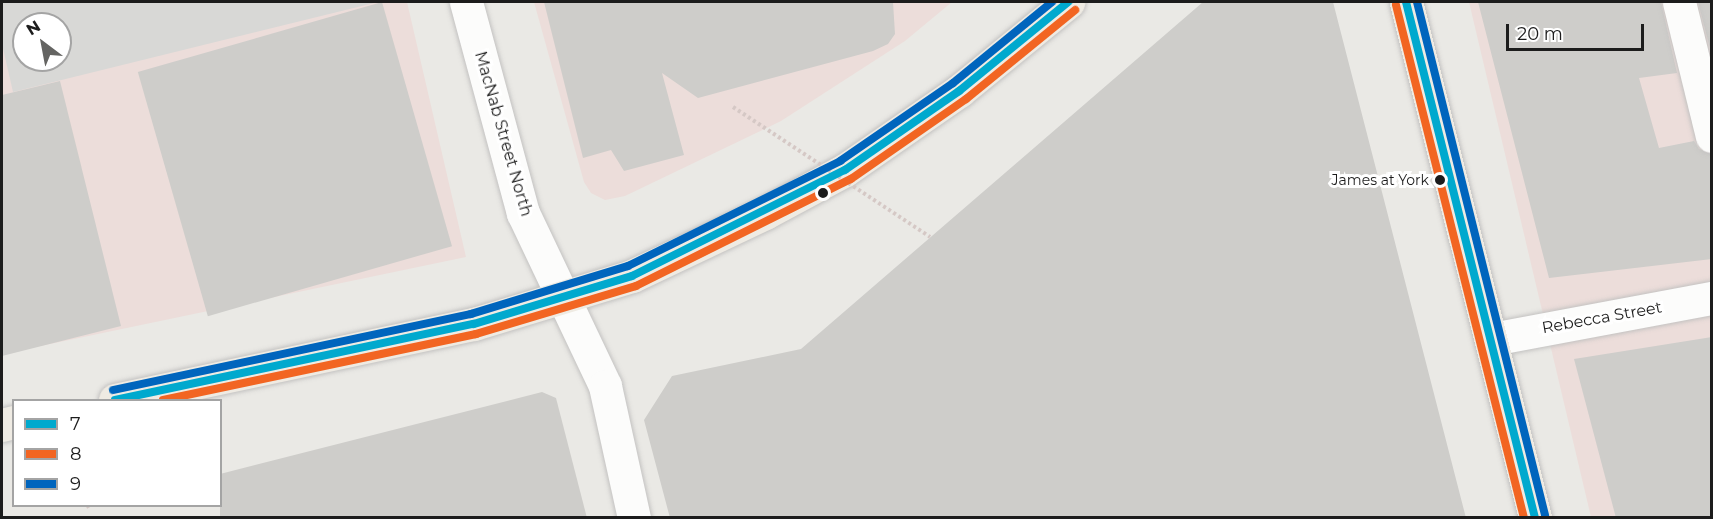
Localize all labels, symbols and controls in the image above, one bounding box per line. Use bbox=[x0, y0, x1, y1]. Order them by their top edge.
north arrow bbox=[12, 12, 72, 72]
scale bar bbox=[1509, 12, 1647, 50]
text: N bbox=[23, 17, 44, 39]
text: 20 m bbox=[1517, 23, 1563, 45]
street label: MacNab Street North bbox=[470, 49, 536, 219]
place label: James at York bbox=[1332, 172, 1429, 188]
marker: James at York bbox=[1434, 174, 1446, 186]
unlabelled marker bbox=[817, 187, 829, 199]
street label: Rebecca Street bbox=[1540, 298, 1664, 338]
legend bbox=[12, 399, 222, 507]
text: 7 bbox=[70, 413, 81, 435]
text: 8 bbox=[70, 443, 81, 465]
text: 9 bbox=[70, 473, 81, 495]

